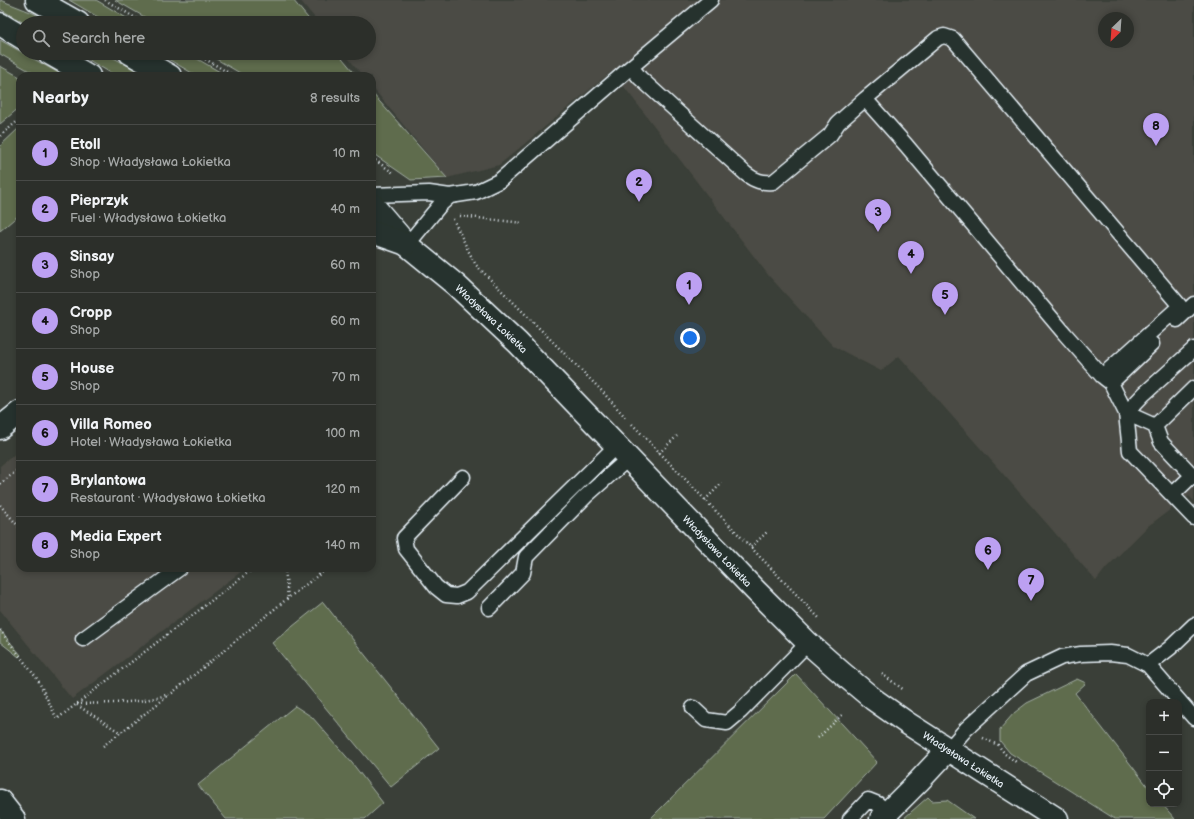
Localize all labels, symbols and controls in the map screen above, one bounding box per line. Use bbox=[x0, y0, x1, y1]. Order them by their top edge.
north arrow bbox=[1098, 12, 1134, 48]
search box bbox=[16, 16, 376, 60]
icon: search bbox=[30, 27, 52, 49]
text: Search here bbox=[62, 29, 145, 48]
text: Nearby bbox=[32, 88, 89, 108]
text: 8 results bbox=[310, 90, 360, 106]
pin: 8 bbox=[1143, 113, 1169, 146]
text: Etoll bbox=[70, 135, 101, 154]
text: 1 bbox=[42, 145, 48, 161]
text: 10 m bbox=[333, 145, 360, 161]
text: Shop · Władysława Łokietka bbox=[70, 154, 231, 170]
pin: 2 bbox=[626, 169, 652, 202]
text: Pieprzyk bbox=[70, 191, 128, 210]
pin: 3 bbox=[865, 199, 891, 232]
text: 2 bbox=[41, 201, 49, 217]
text: 40 m bbox=[330, 201, 360, 217]
text: Fuel · Władysława Łokietka bbox=[70, 210, 226, 226]
pin: 4 bbox=[898, 241, 924, 274]
text: Sinsay bbox=[70, 247, 114, 266]
text: 3 bbox=[41, 257, 49, 273]
text: 60 m bbox=[330, 257, 360, 273]
text: Shop bbox=[70, 266, 100, 282]
pin: 1 bbox=[676, 272, 702, 305]
street label: Władysława Łokietka bbox=[452, 282, 530, 356]
pin: 5 bbox=[932, 282, 958, 315]
text: Cropp bbox=[70, 303, 112, 322]
text: 4 bbox=[41, 313, 49, 329]
text: 60 m bbox=[330, 313, 360, 329]
text: Shop bbox=[70, 322, 100, 338]
your location bbox=[680, 328, 700, 348]
text: House bbox=[70, 359, 114, 378]
text: 5 bbox=[41, 369, 49, 385]
text: 70 m bbox=[332, 369, 360, 385]
text: Shop bbox=[70, 378, 100, 394]
text: Villa Romeo bbox=[70, 415, 152, 434]
text: 6 bbox=[41, 425, 49, 441]
text: 100 m bbox=[325, 425, 360, 441]
text: Hotel · Władysława Łokietka bbox=[70, 434, 232, 450]
text: Brylantowa bbox=[70, 471, 146, 490]
text: 7 bbox=[41, 481, 49, 497]
text: 120 m bbox=[325, 481, 360, 497]
text: Restaurant · Władysława Łokietka bbox=[70, 490, 266, 506]
street label: Władysława Łokietka bbox=[680, 513, 754, 590]
text: Media Expert bbox=[70, 527, 161, 546]
text: 8 bbox=[41, 537, 49, 553]
text: 140 m bbox=[325, 537, 360, 553]
pin: 6 bbox=[975, 537, 1001, 570]
text: Shop bbox=[70, 546, 100, 562]
pin: 7 bbox=[1018, 568, 1044, 601]
map controls bbox=[1146, 699, 1182, 807]
button: + bbox=[1146, 699, 1182, 735]
street label: Władysława Łokietka bbox=[920, 730, 1006, 791]
button: − bbox=[1146, 735, 1182, 771]
button: locate bbox=[1146, 771, 1182, 807]

